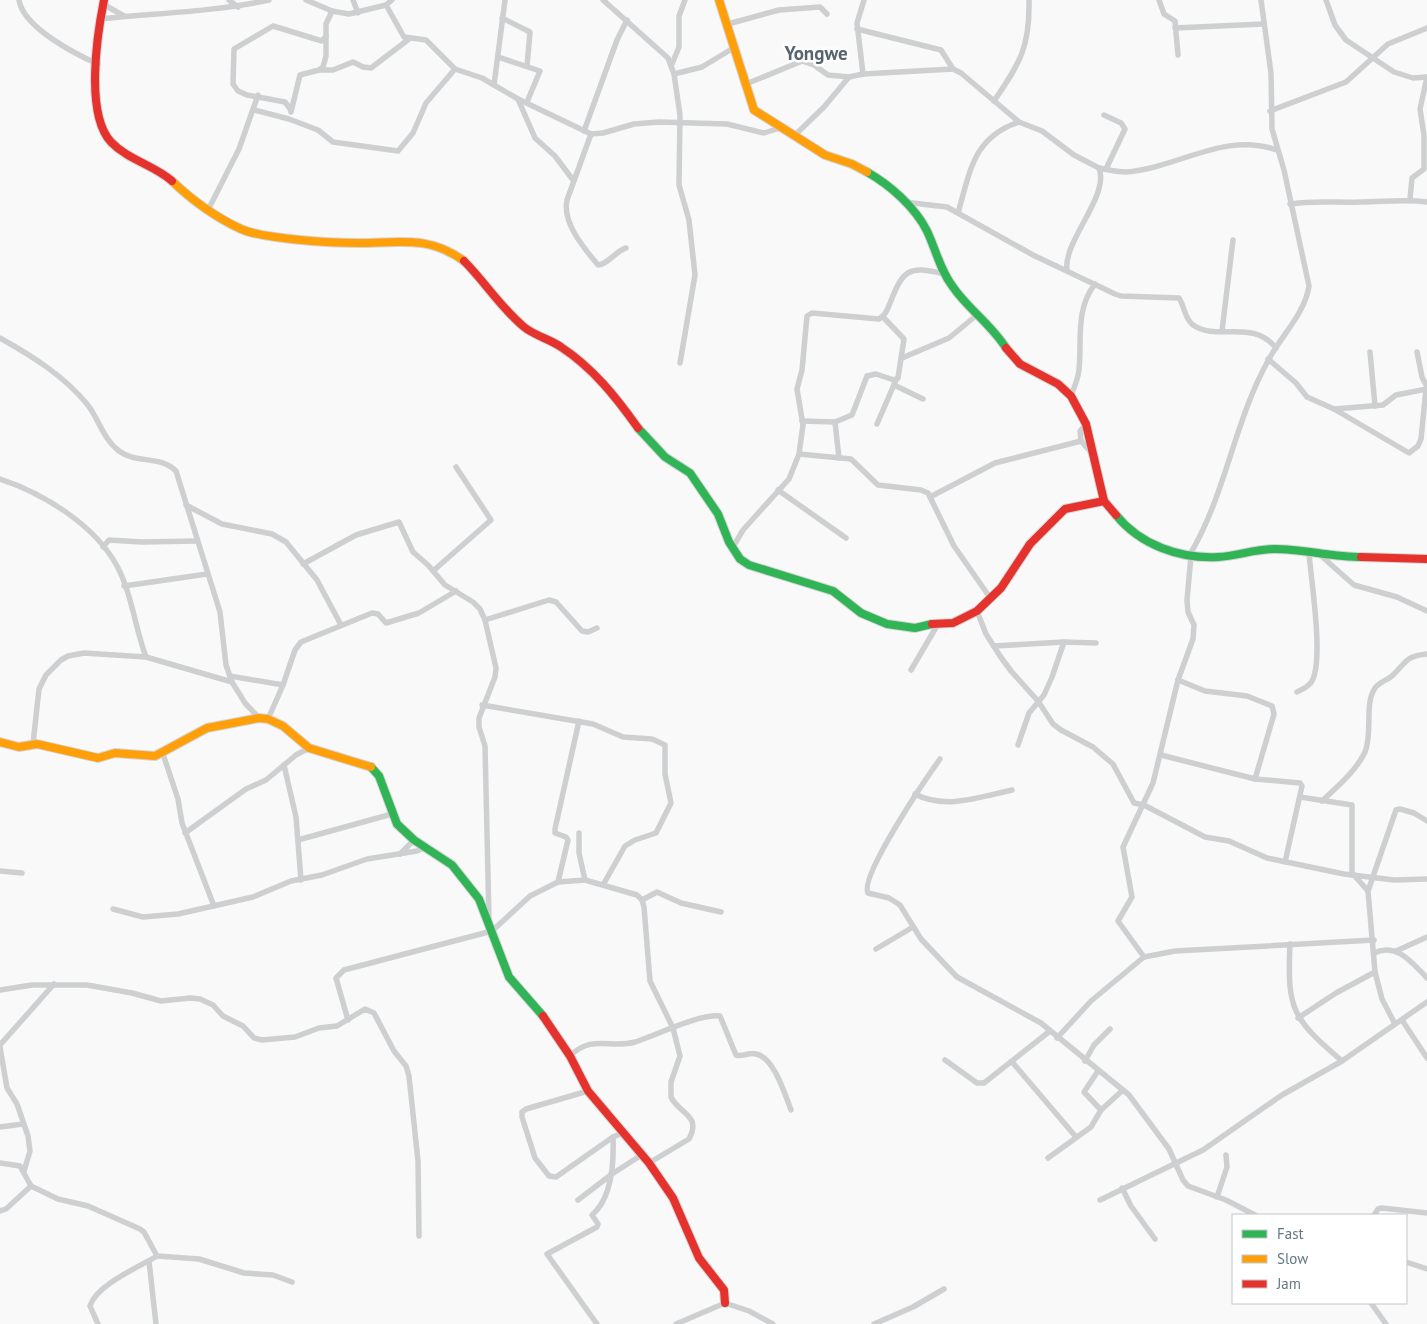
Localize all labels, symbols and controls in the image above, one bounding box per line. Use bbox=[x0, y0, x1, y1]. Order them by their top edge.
district label: Yongwe bbox=[783, 41, 848, 65]
legend bbox=[1232, 1214, 1407, 1304]
text: Fast bbox=[1277, 1224, 1304, 1243]
text: Slow bbox=[1277, 1249, 1308, 1268]
text: Jam bbox=[1276, 1274, 1301, 1293]

